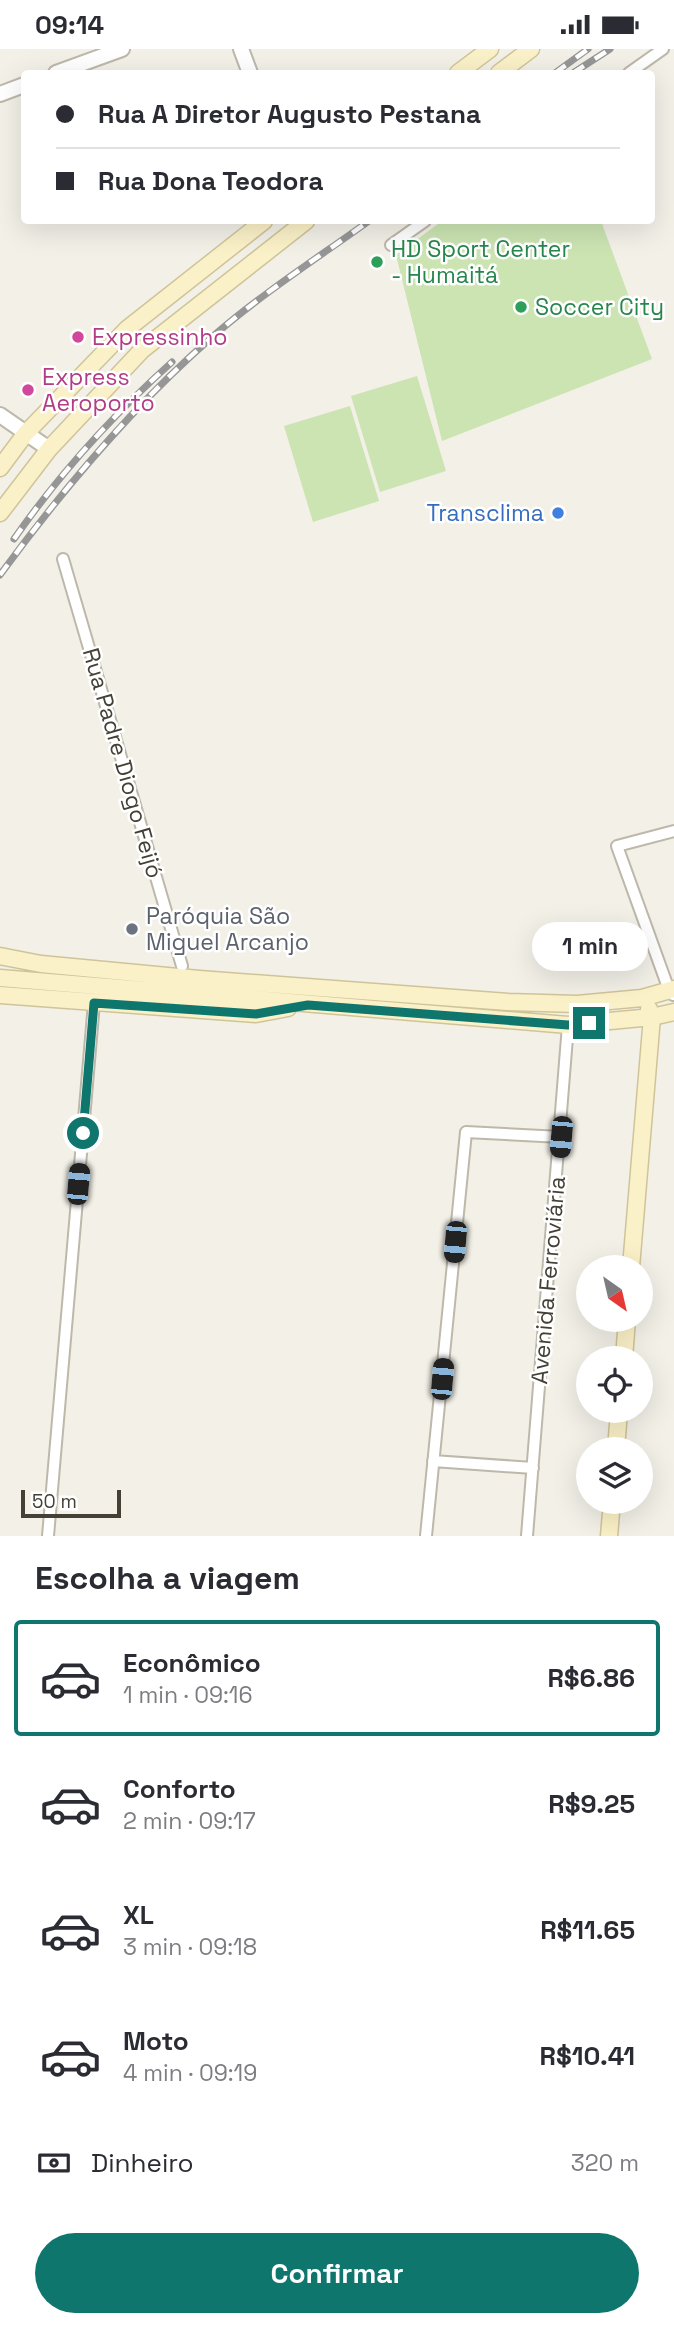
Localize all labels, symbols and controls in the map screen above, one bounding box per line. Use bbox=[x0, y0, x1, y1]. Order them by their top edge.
text: 09:14 bbox=[35, 8, 104, 42]
text: Rua A Diretor Augusto Pestana bbox=[98, 97, 481, 131]
text: Rua Dona Teodora bbox=[98, 164, 323, 198]
place label: HD Sport Center - Humaitá bbox=[391, 234, 570, 290]
marker: HD Sport Center - Humaitá bbox=[369, 254, 385, 270]
place label: Soccer City bbox=[535, 292, 664, 322]
marker: Soccer City bbox=[513, 299, 529, 315]
place label: Expressinho bbox=[92, 322, 228, 352]
marker: Expressinho bbox=[70, 329, 86, 345]
place label: Express Aeroporto bbox=[42, 362, 155, 418]
marker: Express Aeroporto bbox=[20, 382, 36, 398]
place label: Transclima bbox=[426, 498, 544, 528]
marker: Transclima bbox=[550, 505, 566, 521]
street label: Rua Padre Diogo Feijó bbox=[76, 644, 170, 882]
place label: Paróquia São Miguel Arcanjo bbox=[146, 901, 309, 957]
marker: Paróquia São Miguel Arcanjo bbox=[124, 921, 140, 937]
callout: 1 min bbox=[531, 921, 647, 971]
text: 1 min bbox=[562, 931, 618, 961]
route end bbox=[573, 1007, 605, 1039]
car bbox=[549, 1115, 574, 1159]
route start bbox=[67, 1117, 99, 1149]
car bbox=[66, 1162, 91, 1206]
street label: Avenida Ferroviária bbox=[524, 1175, 572, 1385]
car bbox=[443, 1220, 468, 1264]
north arrow bbox=[576, 1255, 653, 1332]
map controls bbox=[576, 1255, 653, 1514]
button: locate bbox=[576, 1346, 653, 1423]
car bbox=[430, 1357, 455, 1401]
button: layers bbox=[576, 1437, 653, 1514]
scale bar bbox=[21, 1487, 121, 1519]
text: 50 m bbox=[32, 1489, 77, 1514]
text: Escolha a viagem bbox=[35, 1558, 300, 1598]
text: Econômico bbox=[123, 1646, 261, 1680]
icon: car bbox=[39, 1647, 102, 1710]
text: R$6.86 bbox=[547, 1661, 635, 1695]
text: 1 min · 09:16 bbox=[123, 1680, 253, 1710]
text: Conforto bbox=[123, 1772, 236, 1806]
icon: car bbox=[39, 1773, 102, 1836]
text: R$9.25 bbox=[548, 1787, 635, 1821]
text: 2 min · 09:17 bbox=[123, 1806, 256, 1836]
text: XL bbox=[123, 1898, 154, 1932]
icon: car bbox=[39, 1899, 102, 1962]
text: R$11.65 bbox=[540, 1913, 635, 1947]
text: 3 min · 09:18 bbox=[123, 1932, 257, 1962]
text: Moto bbox=[123, 2024, 189, 2058]
icon: car bbox=[39, 2025, 102, 2088]
text: R$10.41 bbox=[539, 2039, 635, 2073]
text: 4 min · 09:19 bbox=[123, 2058, 257, 2088]
icon: cash bbox=[35, 2144, 73, 2182]
text: Dinheiro bbox=[91, 2146, 194, 2180]
text: 320 m bbox=[571, 2148, 639, 2178]
button: Confirmar bbox=[35, 2233, 639, 2313]

